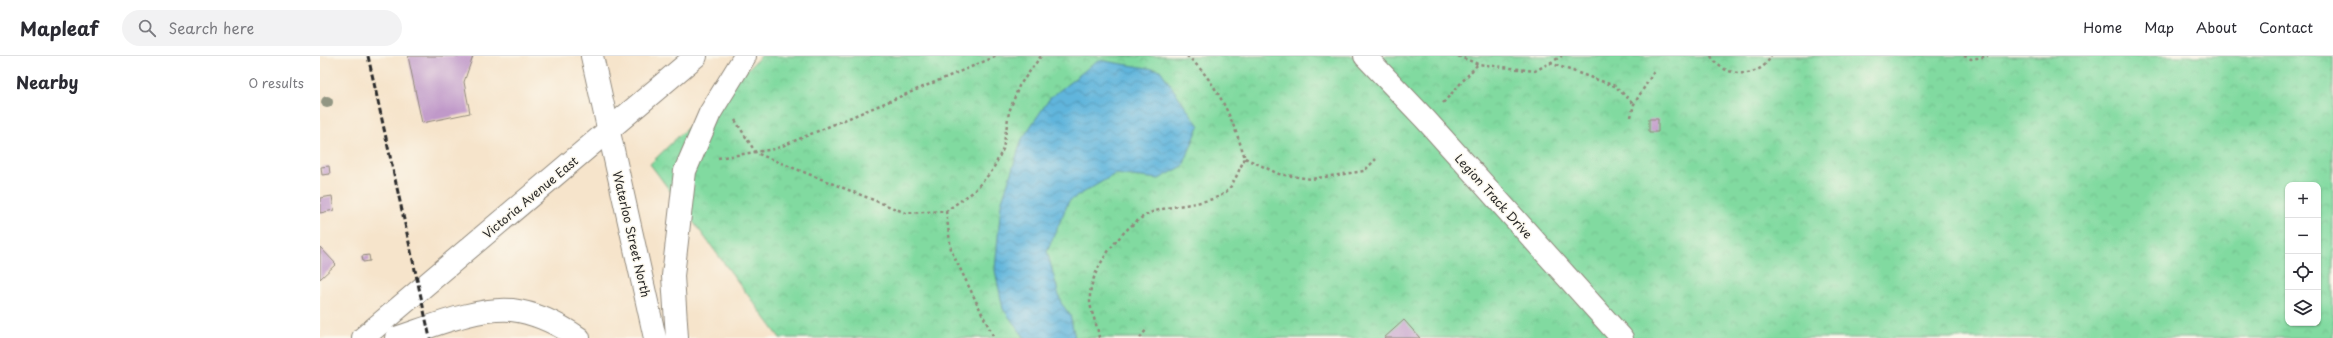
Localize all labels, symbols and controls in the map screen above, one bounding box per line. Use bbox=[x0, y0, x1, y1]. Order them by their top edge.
search box bbox=[122, 10, 402, 46]
text: Mapleaf bbox=[20, 14, 98, 42]
text: Search here bbox=[168, 16, 254, 39]
icon: search bbox=[136, 17, 158, 39]
text: Home bbox=[2083, 17, 2122, 38]
text: Map bbox=[2144, 17, 2174, 38]
text: About bbox=[2196, 17, 2237, 38]
text: Contact bbox=[2259, 17, 2313, 38]
text: Nearby bbox=[16, 69, 78, 95]
text: 0 results bbox=[249, 73, 304, 92]
street label: Legion Track Drive bbox=[1451, 150, 1537, 242]
street label: Victoria Avenue East bbox=[478, 152, 582, 242]
street label: Waterloo Street North bbox=[609, 169, 655, 299]
map controls bbox=[2285, 182, 2321, 326]
button: + bbox=[2285, 182, 2321, 218]
button: − bbox=[2285, 218, 2321, 254]
button: locate bbox=[2285, 254, 2321, 290]
button: layers bbox=[2285, 290, 2321, 326]

